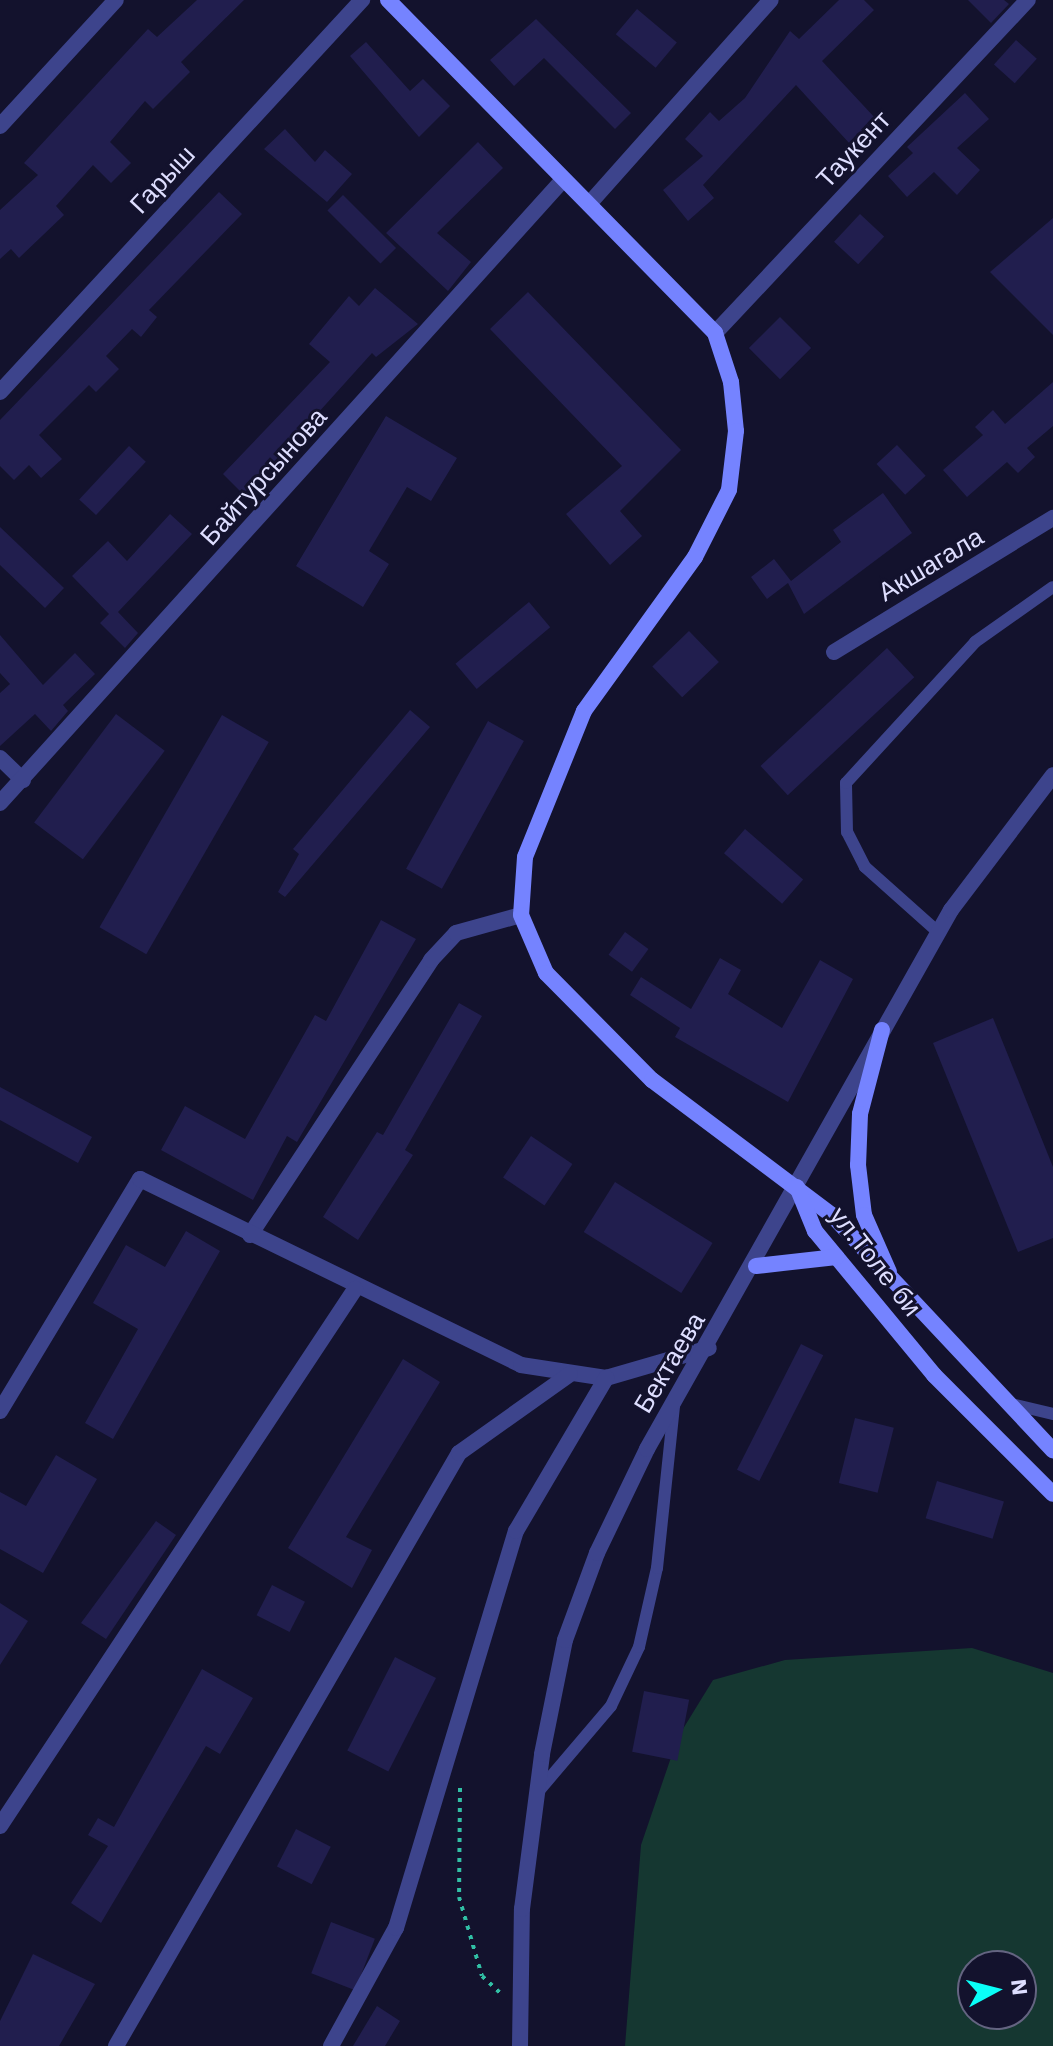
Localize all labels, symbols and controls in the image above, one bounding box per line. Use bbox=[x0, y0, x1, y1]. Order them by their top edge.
street label: Таукент bbox=[810, 105, 898, 195]
street label: Гарыш bbox=[124, 140, 202, 220]
street label: Байтурсынова bbox=[194, 402, 334, 552]
street label: Акшагала bbox=[873, 521, 989, 609]
street label: ул.Толе би bbox=[823, 1201, 927, 1323]
street label: Бектаева bbox=[628, 1307, 712, 1419]
north arrow bbox=[957, 1950, 1037, 2030]
text: N bbox=[1006, 1978, 1033, 1997]

